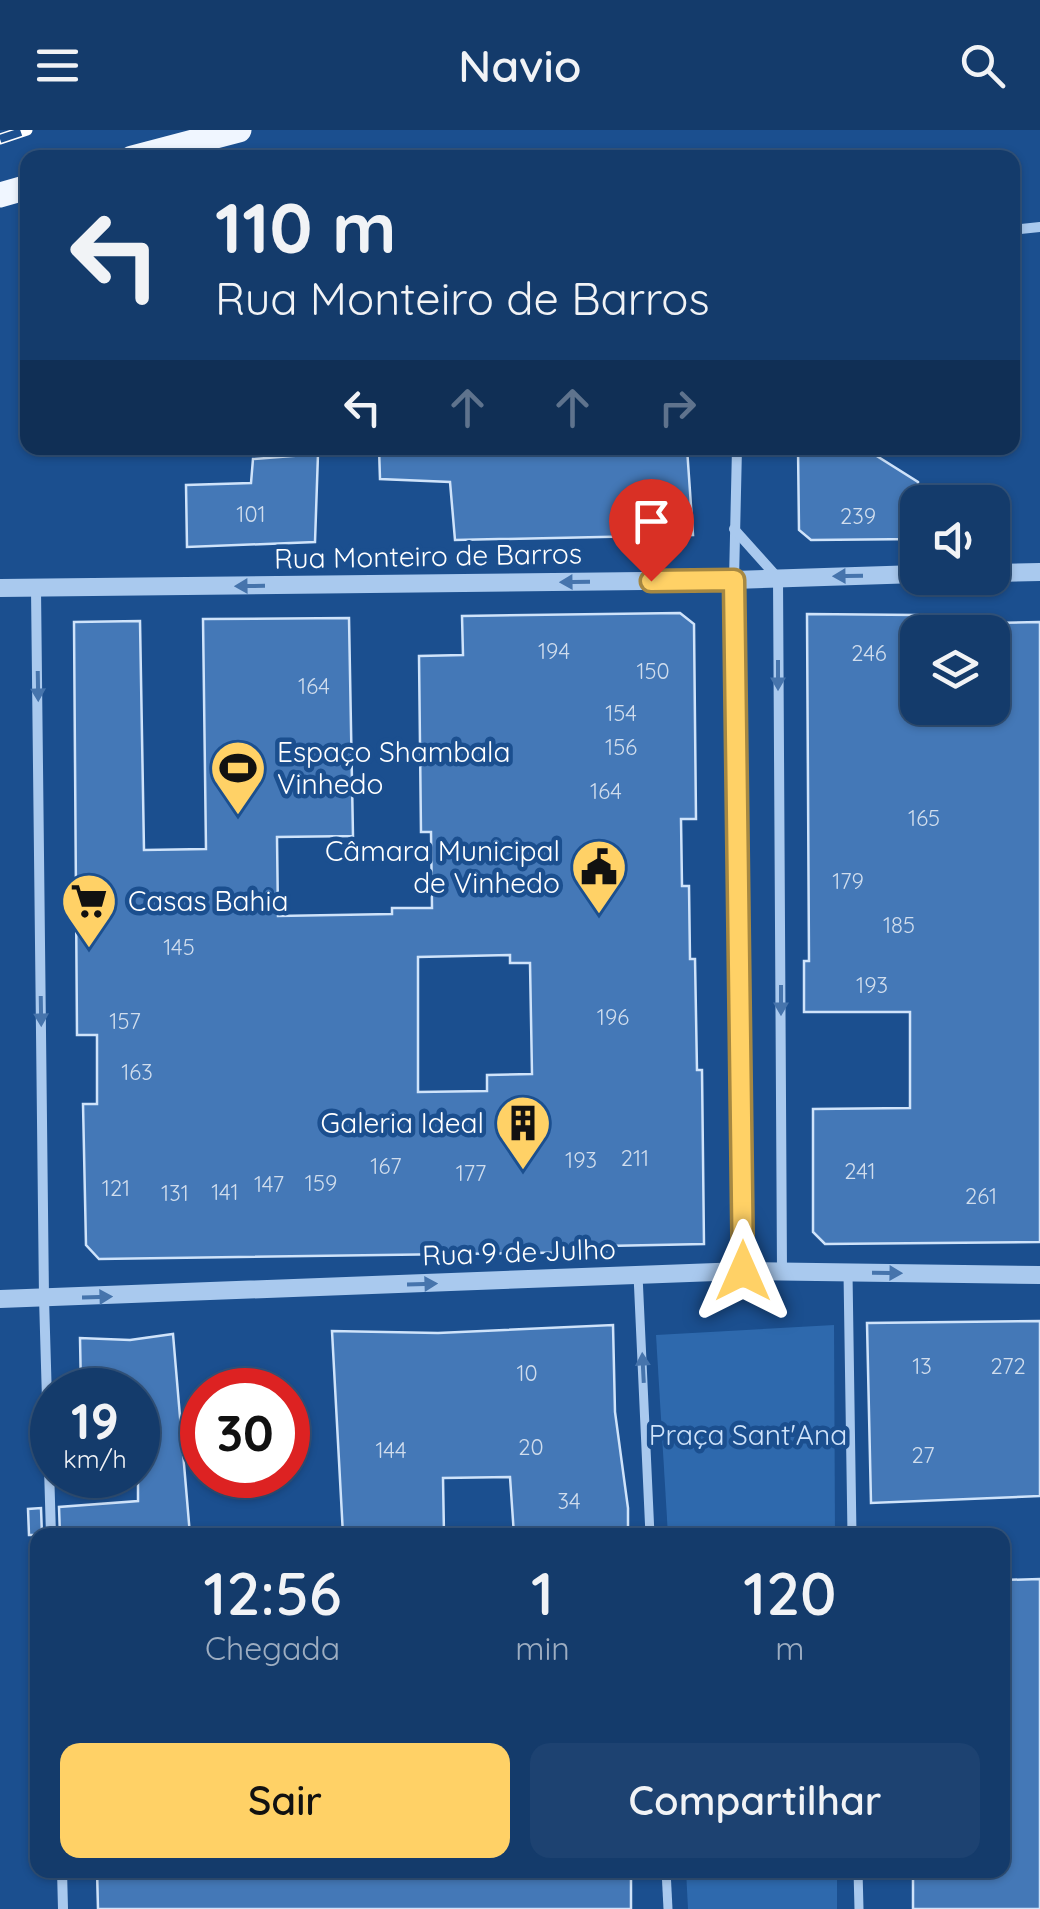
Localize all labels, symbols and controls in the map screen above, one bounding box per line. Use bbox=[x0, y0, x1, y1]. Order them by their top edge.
text: Navio bbox=[458, 37, 582, 93]
icon: menu bbox=[30, 38, 85, 93]
icon: search bbox=[955, 38, 1010, 93]
text: 110 m bbox=[215, 183, 397, 271]
icon: left bbox=[50, 190, 180, 320]
text: Rua Monteiro de Barros bbox=[215, 270, 710, 326]
icon: left bbox=[335, 380, 390, 435]
icon: ahead bbox=[440, 380, 495, 435]
icon: ahead bbox=[545, 380, 600, 435]
icon: right bbox=[650, 380, 705, 435]
pin bbox=[609, 479, 694, 582]
map controls bbox=[900, 485, 1010, 725]
button: sound bbox=[900, 485, 1010, 595]
icon: arrive bbox=[624, 494, 679, 549]
house number: 101 bbox=[236, 500, 266, 528]
house number: 239 bbox=[840, 502, 876, 530]
street label: Rua Monteiro de Barros bbox=[274, 535, 582, 576]
one-way arrow bbox=[831, 568, 863, 584]
one-way arrow bbox=[559, 574, 591, 590]
one-way arrow bbox=[234, 578, 266, 594]
button: layers bbox=[900, 615, 1010, 725]
house number: 194 bbox=[538, 637, 570, 665]
house number: 246 bbox=[851, 639, 887, 667]
house number: 150 bbox=[636, 657, 670, 685]
one-way arrow bbox=[770, 660, 786, 692]
one-way arrow bbox=[30, 671, 46, 703]
house number: 164 bbox=[298, 672, 330, 700]
house number: 154 bbox=[605, 699, 637, 727]
house number: 156 bbox=[605, 733, 637, 761]
place label: Espaço Shambala Vinhedo bbox=[277, 734, 511, 801]
sports icon: Espaço Shambala Vinhedo bbox=[208, 738, 268, 817]
house number: 164 bbox=[590, 777, 622, 805]
house number: 165 bbox=[908, 804, 940, 832]
place label: Câmara Municipal de Vinhedo bbox=[325, 833, 560, 900]
public building icon: Câmara Municipal de Vinhedo bbox=[569, 837, 629, 916]
house number: 179 bbox=[832, 867, 864, 895]
supermarket icon: Casas Bahia bbox=[59, 871, 119, 950]
place label: Casas Bahia bbox=[128, 883, 288, 918]
house number: 185 bbox=[883, 911, 915, 939]
house number: 145 bbox=[163, 933, 195, 961]
house number: 193 bbox=[856, 971, 888, 999]
one-way arrow bbox=[773, 985, 789, 1017]
one-way arrow bbox=[33, 996, 49, 1028]
house number: 196 bbox=[597, 1003, 629, 1031]
house number: 157 bbox=[109, 1007, 141, 1035]
house number: 163 bbox=[121, 1058, 153, 1086]
building icon: Galeria Ideal bbox=[493, 1093, 553, 1172]
place label: Galeria Ideal bbox=[321, 1105, 484, 1140]
house number: 211 bbox=[621, 1144, 649, 1172]
house number: 193 bbox=[565, 1146, 597, 1174]
house number: 167 bbox=[370, 1152, 402, 1180]
house number: 241 bbox=[844, 1157, 876, 1185]
house number: 177 bbox=[456, 1159, 486, 1187]
house number: 159 bbox=[305, 1169, 337, 1197]
house number: 147 bbox=[254, 1170, 284, 1198]
house number: 121 bbox=[102, 1174, 130, 1202]
house number: 141 bbox=[211, 1178, 239, 1206]
house number: 131 bbox=[161, 1179, 189, 1207]
house number: 261 bbox=[965, 1182, 997, 1210]
position arrow bbox=[691, 1219, 795, 1323]
street label: Rua 9 de Julho bbox=[421, 1231, 617, 1272]
one-way arrow bbox=[871, 1265, 903, 1281]
one-way arrow bbox=[407, 1275, 439, 1291]
one-way arrow bbox=[82, 1288, 114, 1304]
one-way arrow bbox=[634, 1351, 650, 1383]
house number: 13 bbox=[912, 1352, 932, 1380]
house number: 272 bbox=[990, 1352, 1026, 1380]
house number: 10 bbox=[516, 1359, 538, 1387]
speed limit sign: 30 bbox=[180, 1368, 310, 1498]
text: 19 bbox=[71, 1389, 119, 1452]
park label: Praça Sant'Ana bbox=[649, 1417, 847, 1452]
house number: 20 bbox=[518, 1433, 544, 1461]
house number: 144 bbox=[376, 1436, 407, 1464]
house number: 27 bbox=[911, 1441, 935, 1469]
text: km/h bbox=[63, 1443, 127, 1474]
house number: 34 bbox=[557, 1487, 581, 1515]
text: 12:56 bbox=[203, 1555, 342, 1630]
text: 1 bbox=[531, 1555, 554, 1630]
text: 120 bbox=[743, 1555, 837, 1630]
text: Chegada bbox=[205, 1628, 340, 1668]
text: min bbox=[515, 1628, 570, 1668]
text: m bbox=[775, 1628, 804, 1668]
button: Sair bbox=[60, 1743, 510, 1858]
button: Compartilhar bbox=[530, 1743, 980, 1858]

